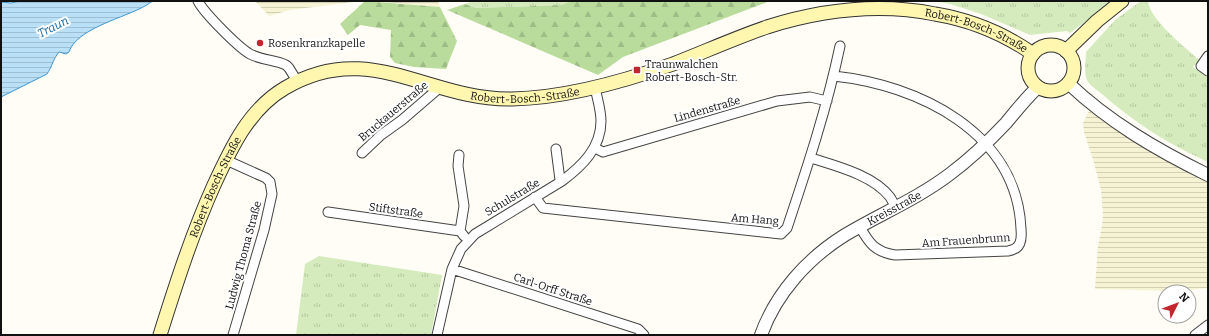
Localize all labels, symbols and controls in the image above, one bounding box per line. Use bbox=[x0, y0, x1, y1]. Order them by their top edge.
street label: Robert-Bosch-Straße bbox=[924, 6, 1030, 56]
water label: Traun bbox=[35, 13, 71, 41]
place label: Rosenkranzkapelle bbox=[268, 37, 365, 50]
marker: Rosenkranzkapelle bbox=[255, 38, 265, 48]
place label: Traunwalchen Robert-Bosch-Str. bbox=[645, 58, 737, 84]
marker: Traunwalchen Robert-Bosch-Str. bbox=[632, 65, 642, 75]
street label: Bruckauerstraße bbox=[356, 79, 431, 144]
street label: Robert-Bosch-Straße bbox=[469, 85, 581, 106]
street label: Lindenstraße bbox=[672, 94, 742, 125]
street label: Robert-Bosch-Straße bbox=[187, 134, 244, 240]
street label: Schulstraße bbox=[483, 176, 542, 219]
street label: Kreisstraße bbox=[865, 189, 924, 228]
street label: Ludwig Thoma Straße bbox=[223, 200, 264, 311]
street label: Stiftstraße bbox=[368, 200, 424, 221]
street label: Am Hang bbox=[731, 211, 779, 228]
street label: Am Frauenbrunn bbox=[921, 231, 1011, 250]
street label: Carl-Orff Straße bbox=[512, 271, 594, 308]
north arrow bbox=[1157, 284, 1197, 324]
text: N bbox=[1176, 290, 1192, 306]

